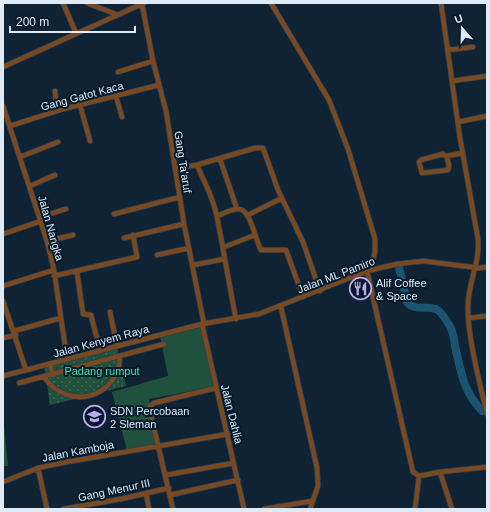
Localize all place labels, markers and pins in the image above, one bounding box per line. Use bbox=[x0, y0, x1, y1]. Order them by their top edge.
restaurant icon: Alif Coffee & Space bbox=[348, 276, 374, 302]
place label: Alif Coffee & Space bbox=[376, 277, 427, 302]
school or university icon: SDN Percobaan 2 Sleman bbox=[82, 404, 108, 430]
place label: SDN Percobaan 2 Sleman bbox=[110, 405, 190, 430]

